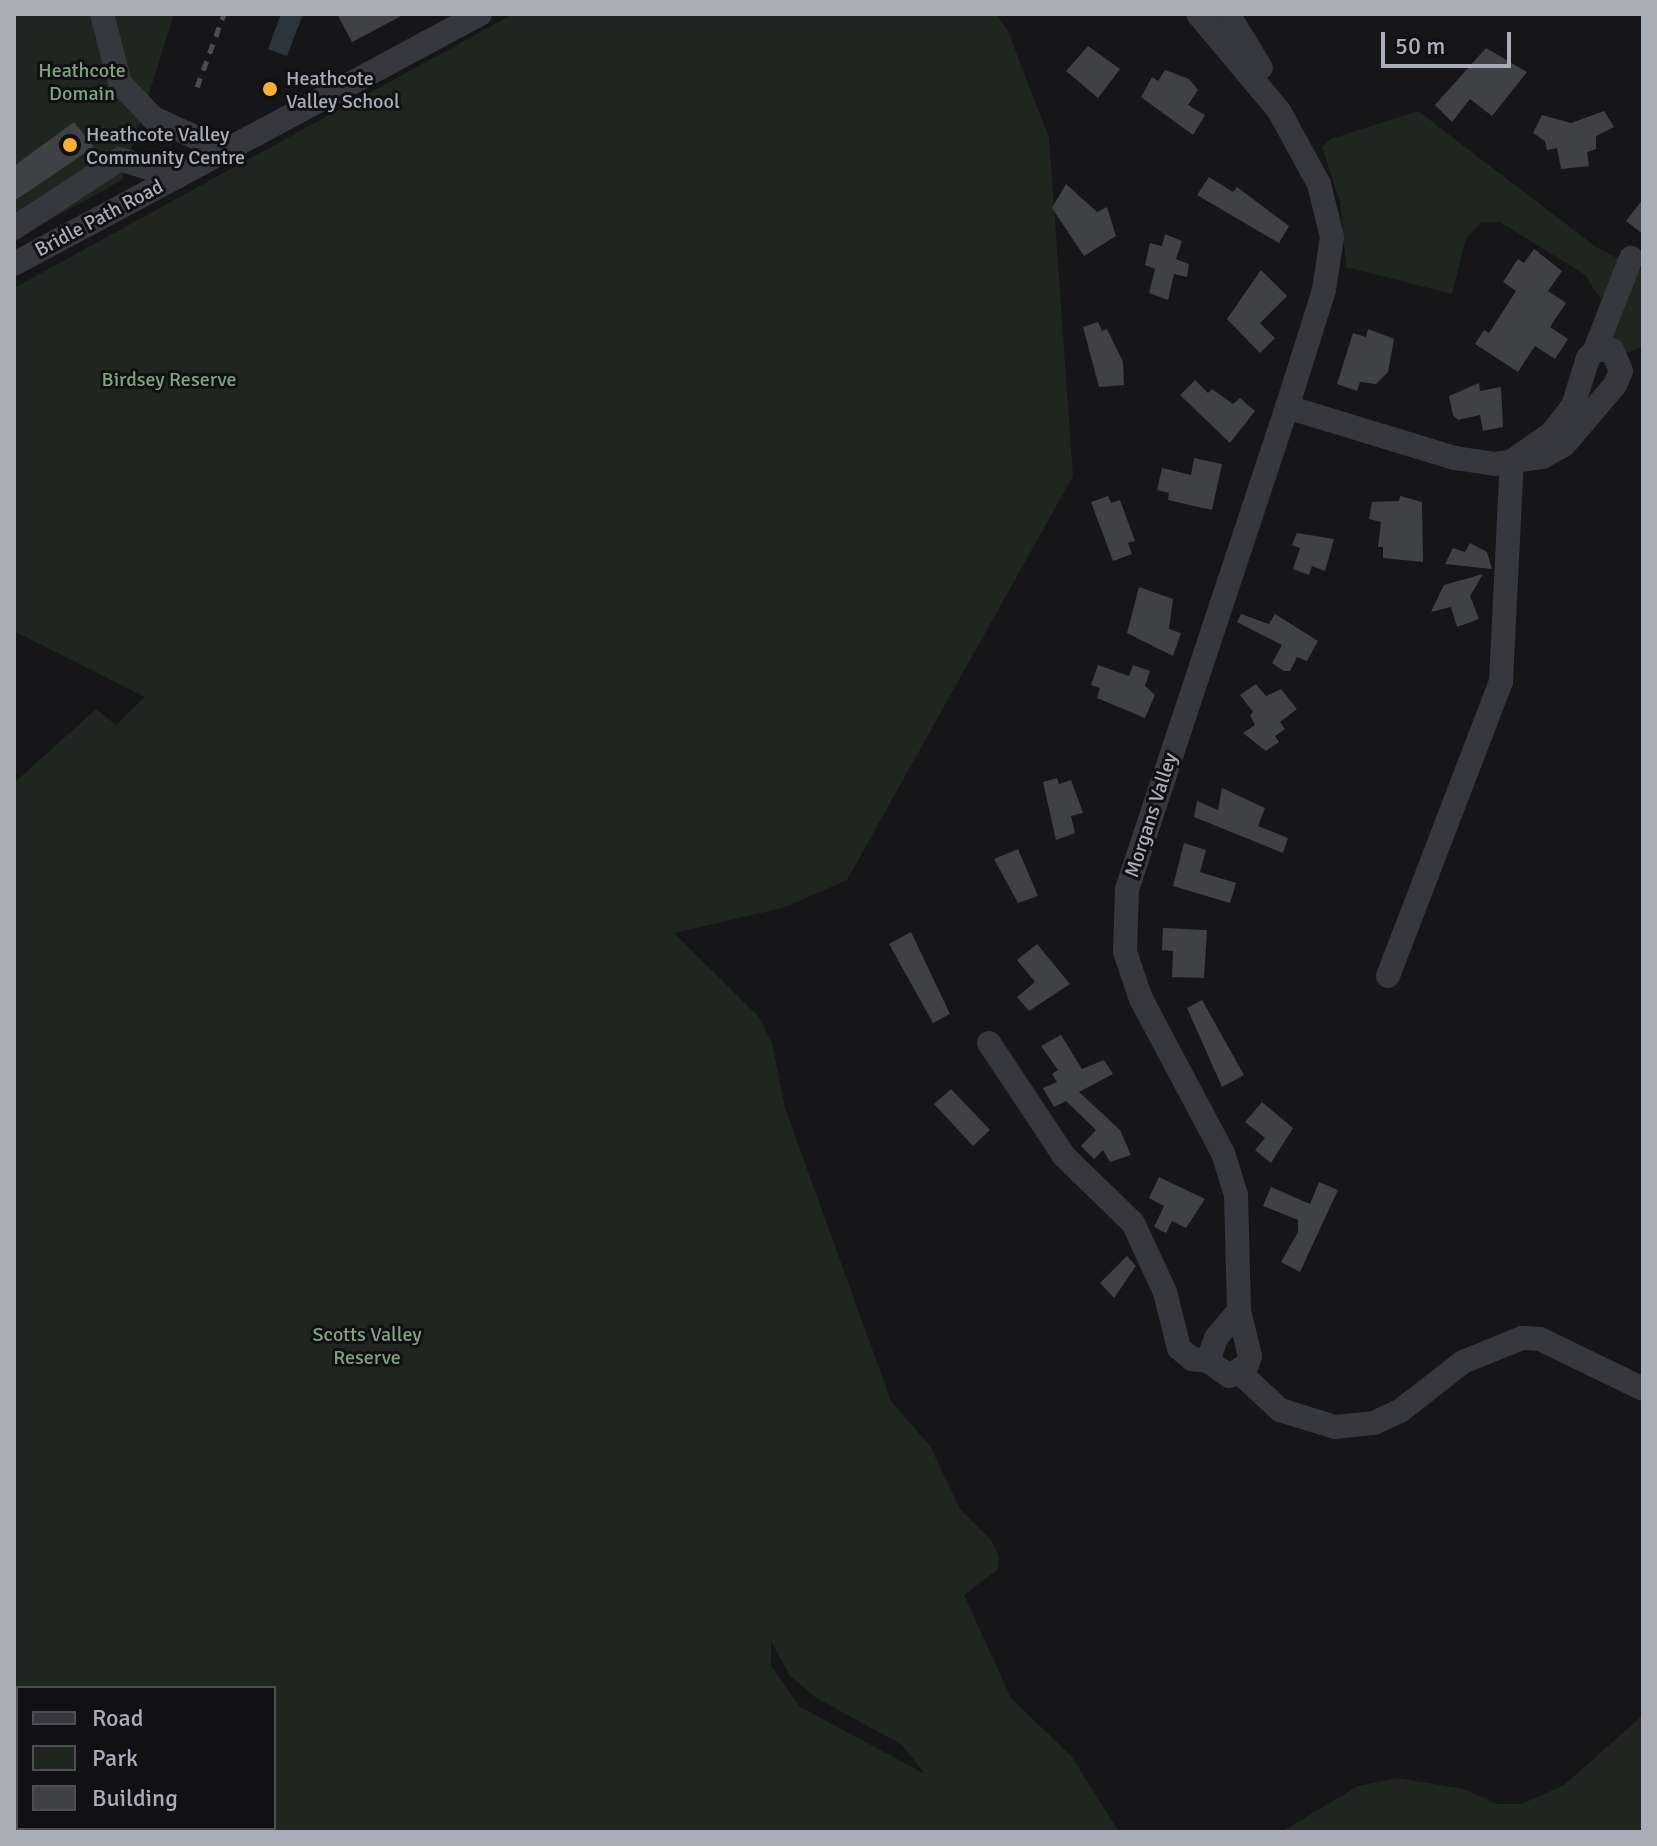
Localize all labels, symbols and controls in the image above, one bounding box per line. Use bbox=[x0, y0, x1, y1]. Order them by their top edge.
scale bar bbox=[1385, 16, 1515, 66]
text: 50 m bbox=[1395, 31, 1445, 61]
park label: Heathcote Domain bbox=[38, 59, 126, 106]
place label: Heathcote Valley School bbox=[286, 66, 400, 113]
marker: Heathcote Valley School bbox=[261, 80, 279, 98]
place label: Heathcote Valley Community Centre bbox=[86, 122, 245, 169]
marker: Heathcote Valley Community Centre bbox=[61, 136, 79, 154]
street label: Bridle Path Road bbox=[31, 174, 167, 262]
park label: Birdsey Reserve bbox=[102, 367, 236, 391]
street label: Morgans Valley bbox=[1120, 750, 1182, 880]
park label: Scotts Valley Reserve bbox=[312, 1323, 422, 1370]
legend bbox=[16, 1686, 276, 1830]
text: Road bbox=[92, 1703, 143, 1733]
text: Park bbox=[92, 1743, 138, 1773]
text: Building bbox=[92, 1783, 178, 1813]

